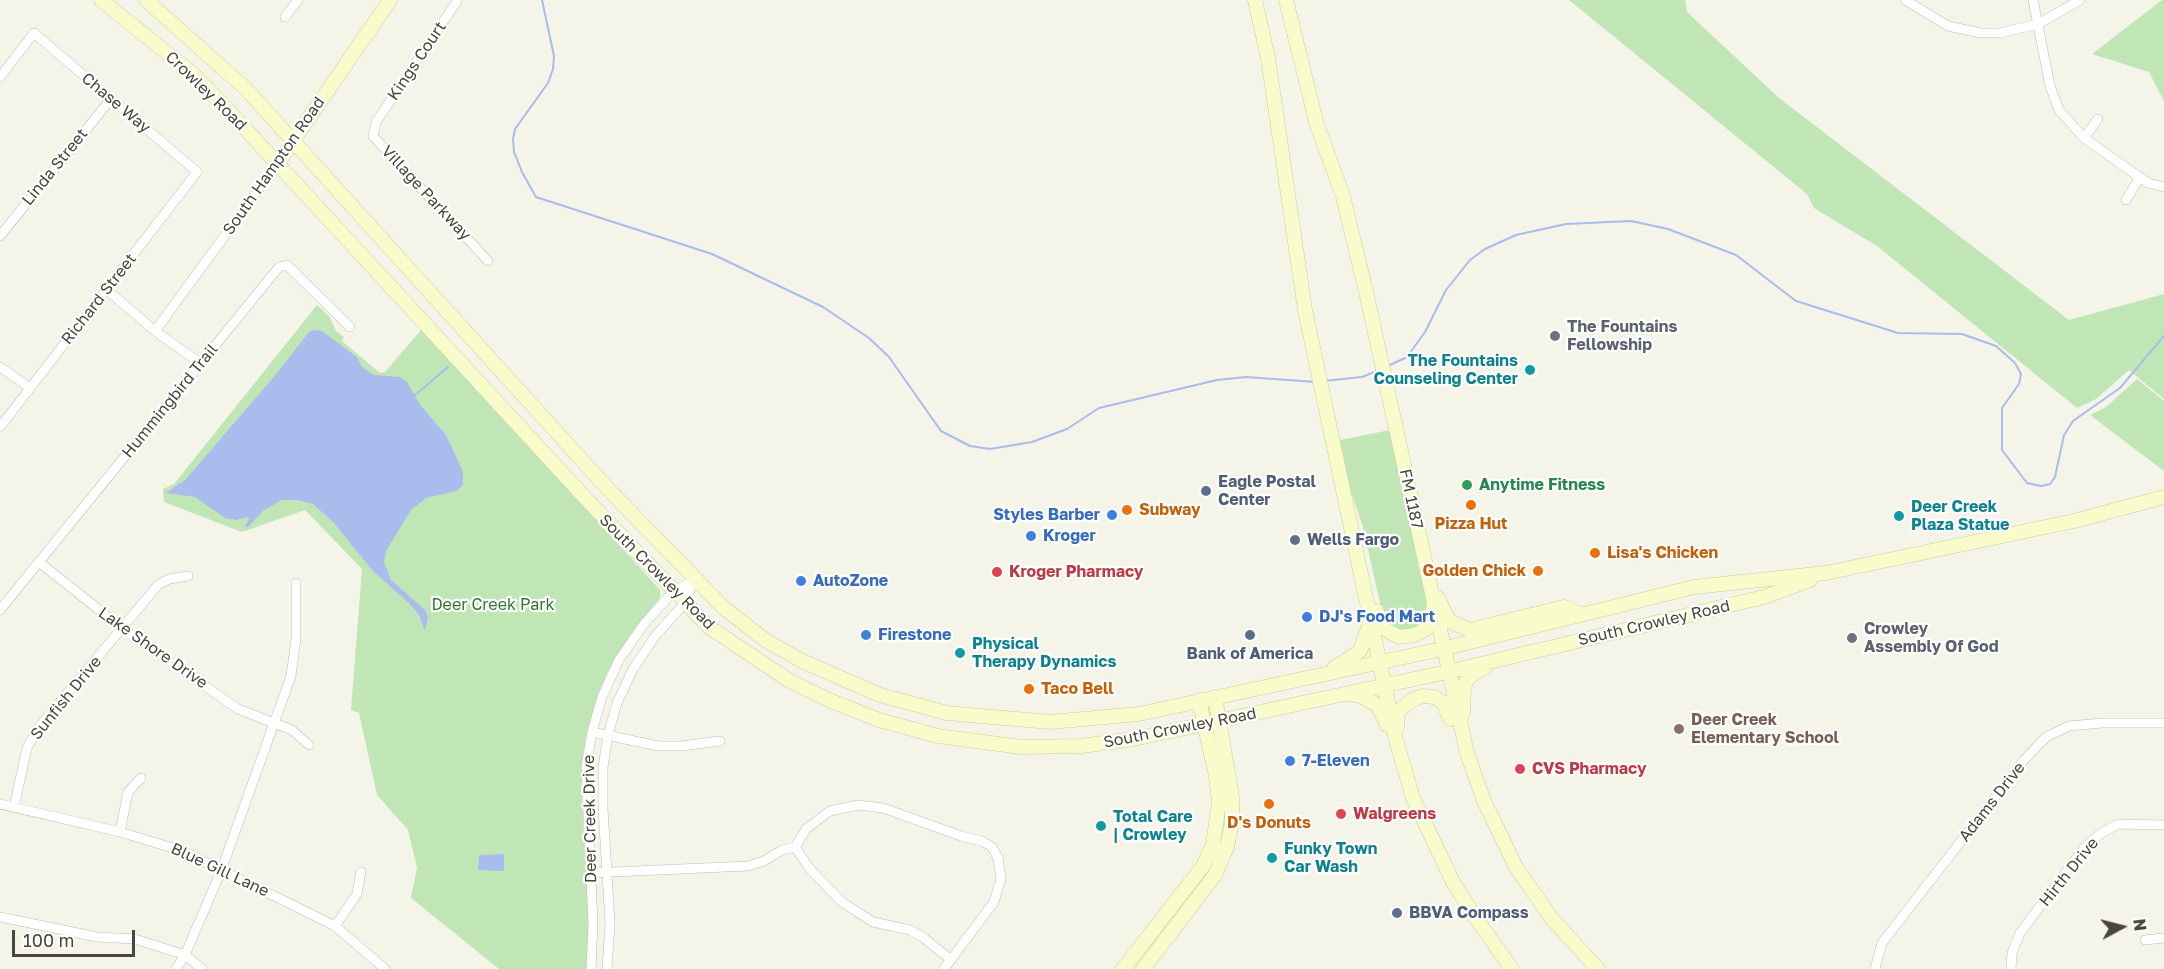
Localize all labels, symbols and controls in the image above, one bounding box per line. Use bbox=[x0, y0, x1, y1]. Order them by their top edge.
street label: Kings Court bbox=[384, 18, 450, 104]
street label: Crowley Road bbox=[161, 47, 251, 135]
street label: Chase Way bbox=[78, 69, 154, 137]
street label: South Hampton Road bbox=[219, 93, 329, 239]
street label: Linda Street bbox=[18, 125, 92, 209]
street label: Village Parkway bbox=[377, 142, 475, 244]
street label: Richard Street bbox=[58, 250, 140, 348]
place label: The Fountains Fellowship bbox=[1567, 317, 1677, 355]
marker: The Fountains Fellowship bbox=[1548, 329, 1562, 343]
street label: Hummingbird Trail bbox=[118, 340, 222, 462]
place label: The Fountains Counseling Center bbox=[1374, 351, 1518, 389]
marker: The Fountains Counseling Center bbox=[1523, 363, 1537, 377]
street label: FM 1187 bbox=[1395, 467, 1427, 531]
place label: Eagle Postal Center bbox=[1218, 472, 1316, 510]
place label: Anytime Fitness bbox=[1479, 475, 1605, 495]
marker: Anytime Fitness bbox=[1460, 478, 1474, 492]
marker: Eagle Postal Center bbox=[1199, 484, 1213, 498]
place label: Deer Creek Plaza Statue bbox=[1911, 497, 2009, 535]
marker: Pizza Hut bbox=[1464, 498, 1478, 512]
place label: Subway bbox=[1139, 500, 1201, 520]
marker: Subway bbox=[1120, 503, 1134, 517]
place label: Styles Barber bbox=[993, 505, 1100, 525]
marker: Styles Barber bbox=[1105, 508, 1119, 522]
marker: Deer Creek Plaza Statue bbox=[1892, 509, 1906, 523]
street label: South Crowley Road bbox=[595, 510, 719, 634]
place label: Pizza Hut bbox=[1435, 514, 1507, 534]
place label: Kroger bbox=[1043, 526, 1096, 546]
marker: Kroger bbox=[1024, 529, 1038, 543]
place label: Wells Fargo bbox=[1307, 530, 1399, 550]
marker: Wells Fargo bbox=[1288, 533, 1302, 547]
place label: Lisa's Chicken bbox=[1607, 543, 1718, 563]
marker: Lisa's Chicken bbox=[1588, 546, 1602, 560]
place label: Golden Chick bbox=[1422, 561, 1526, 581]
place label: Kroger Pharmacy bbox=[1009, 562, 1143, 582]
marker: Golden Chick bbox=[1531, 564, 1545, 578]
marker: Kroger Pharmacy bbox=[990, 565, 1004, 579]
place label: AutoZone bbox=[813, 571, 888, 591]
marker: AutoZone bbox=[794, 574, 808, 588]
park label: Deer Creek Park bbox=[431, 595, 555, 615]
street label: South Crowley Road bbox=[1576, 596, 1732, 650]
street label: Lake Shore Drive bbox=[95, 603, 211, 693]
place label: DJ's Food Mart bbox=[1319, 607, 1435, 627]
marker: DJ's Food Mart bbox=[1300, 610, 1314, 624]
place label: Crowley Assembly Of God bbox=[1864, 619, 1998, 657]
place label: Firestone bbox=[878, 625, 951, 645]
marker: Firestone bbox=[859, 628, 873, 642]
marker: Bank of America bbox=[1243, 628, 1257, 642]
marker: Crowley Assembly Of God bbox=[1845, 631, 1859, 645]
place label: Physical Therapy Dynamics bbox=[972, 634, 1116, 672]
place label: Bank of America bbox=[1187, 644, 1313, 664]
marker: Physical Therapy Dynamics bbox=[953, 646, 967, 660]
street label: Sunfish Drive bbox=[26, 652, 106, 744]
place label: Taco Bell bbox=[1041, 679, 1114, 699]
marker: Taco Bell bbox=[1022, 682, 1036, 696]
street label: South Crowley Road bbox=[1102, 704, 1258, 752]
place label: Deer Creek Elementary School bbox=[1691, 710, 1839, 748]
marker: Deer Creek Elementary School bbox=[1672, 722, 1686, 736]
place label: 7-Eleven bbox=[1302, 751, 1370, 771]
marker: 7-Eleven bbox=[1283, 754, 1297, 768]
street label: Deer Creek Drive bbox=[579, 755, 601, 883]
street label: Adams Drive bbox=[1955, 758, 2029, 846]
place label: CVS Pharmacy bbox=[1532, 759, 1647, 779]
marker: CVS Pharmacy bbox=[1513, 762, 1527, 776]
marker: D's Donuts bbox=[1262, 797, 1276, 811]
place label: Walgreens bbox=[1353, 804, 1436, 824]
place label: Total Care | Crowley bbox=[1113, 807, 1193, 845]
marker: Walgreens bbox=[1334, 807, 1348, 821]
place label: D's Donuts bbox=[1227, 813, 1311, 833]
marker: Total Care | Crowley bbox=[1094, 819, 1108, 833]
street label: Hirth Drive bbox=[2035, 834, 2103, 910]
street label: Blue Gill Lane bbox=[168, 839, 272, 901]
place label: Funky Town Car Wash bbox=[1284, 839, 1377, 877]
marker: Funky Town Car Wash bbox=[1265, 851, 1279, 865]
north arrow bbox=[2092, 897, 2152, 957]
place label: BBVA Compass bbox=[1409, 903, 1529, 923]
marker: BBVA Compass bbox=[1390, 906, 1404, 920]
scale bar bbox=[15, 918, 138, 956]
text: N bbox=[2129, 918, 2151, 932]
text: 100 m bbox=[23, 929, 74, 951]

